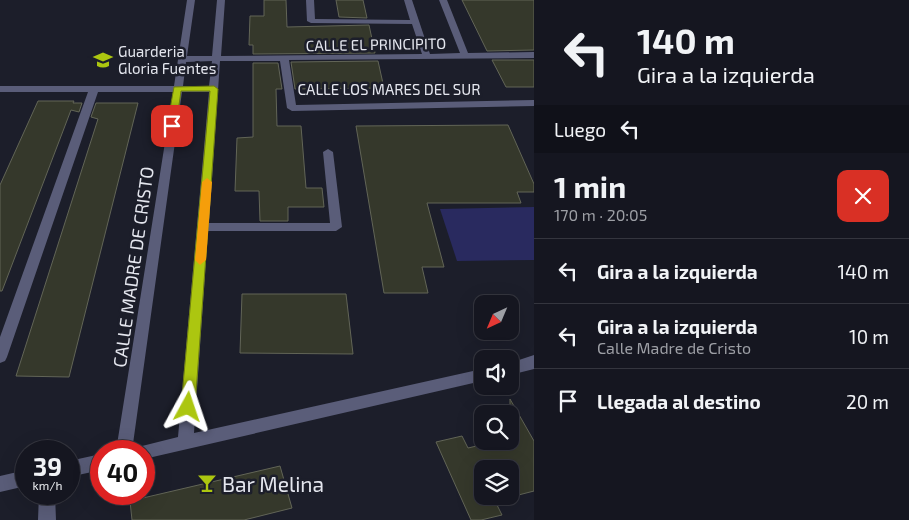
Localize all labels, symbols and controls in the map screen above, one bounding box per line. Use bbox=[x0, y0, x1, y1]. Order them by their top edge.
text: 140 m bbox=[637, 19, 735, 61]
icon: left bbox=[554, 20, 619, 85]
street label: CALLE EL PRINCIPITO bbox=[306, 34, 446, 54]
place label: Guarderia Gloria Fuentes bbox=[118, 42, 216, 77]
school or university icon: Guarderia Gloria Fuentes bbox=[92, 49, 114, 71]
text: Gira a la izquierda bbox=[637, 61, 815, 87]
street label: CALLE LOS MARES DEL SUR bbox=[298, 80, 480, 98]
pin bbox=[151, 105, 193, 147]
icon: arrive bbox=[158, 112, 186, 140]
icon: left bbox=[616, 115, 644, 143]
text: Luego bbox=[554, 118, 606, 141]
street label: CALLE MADRE DE CRISTO bbox=[108, 165, 158, 369]
text: 1 min bbox=[554, 168, 626, 204]
button: close bbox=[837, 170, 889, 222]
text: 170 m · 20:05 bbox=[554, 205, 647, 224]
icon: left bbox=[554, 257, 582, 285]
text: Gira a la izquierda bbox=[597, 260, 758, 283]
text: 140 m bbox=[837, 260, 889, 283]
north arrow bbox=[474, 295, 519, 340]
map controls bbox=[474, 295, 519, 505]
text: Gira a la izquierda bbox=[597, 315, 758, 338]
icon: left bbox=[554, 322, 582, 350]
text: 10 m bbox=[849, 325, 889, 348]
text: Calle Madre de Cristo bbox=[597, 338, 751, 357]
button: sound bbox=[474, 350, 519, 395]
position arrow bbox=[161, 380, 213, 432]
icon: arrive bbox=[554, 387, 582, 415]
text: Llegada al destino bbox=[597, 390, 761, 413]
text: 20 m bbox=[846, 390, 889, 413]
button: search bbox=[474, 405, 519, 450]
speed limit sign: 40 bbox=[90, 440, 155, 505]
text: 39 bbox=[33, 451, 62, 481]
button: layers bbox=[474, 460, 519, 505]
place label: Bar Melina bbox=[222, 471, 324, 496]
bar icon: Bar Melina bbox=[196, 472, 218, 494]
text: km/h bbox=[33, 478, 62, 492]

